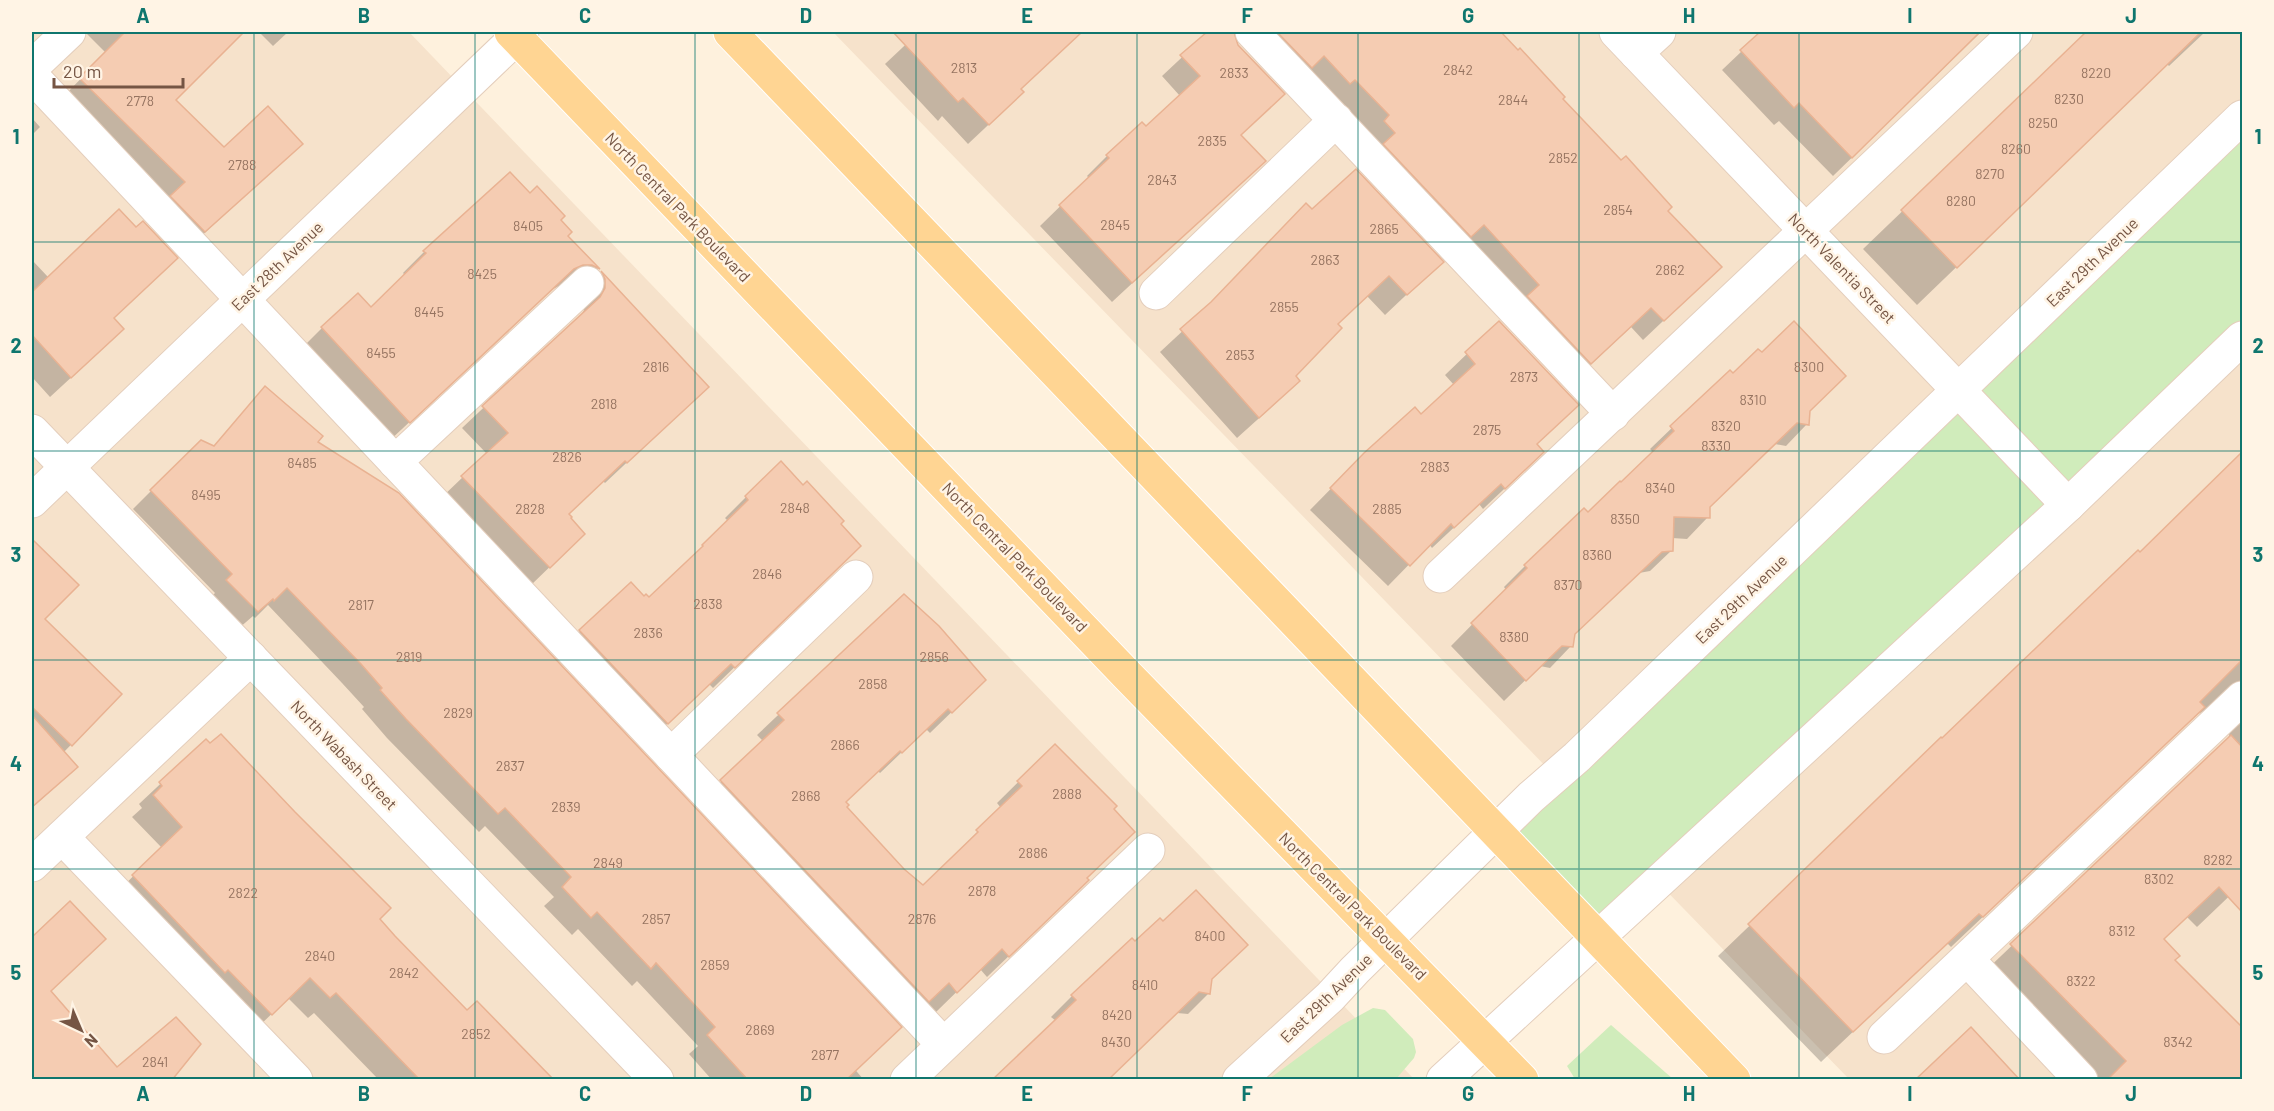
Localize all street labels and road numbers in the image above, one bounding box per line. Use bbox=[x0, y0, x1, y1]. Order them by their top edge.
street label: North Central Park Boulevard bbox=[602, 128, 755, 285]
street label: North Valentia Street bbox=[1785, 209, 1900, 327]
street label: East 29th Avenue bbox=[2042, 213, 2141, 310]
street label: East 28th Avenue bbox=[227, 217, 326, 314]
street label: North Central Park Boulevard bbox=[939, 478, 1092, 635]
street label: East 29th Avenue bbox=[1691, 550, 1790, 647]
street label: North Wabash Street bbox=[287, 696, 401, 813]
street label: North Central Park Boulevard bbox=[1276, 828, 1431, 983]
street label: East 29th Avenue bbox=[1276, 949, 1375, 1046]

